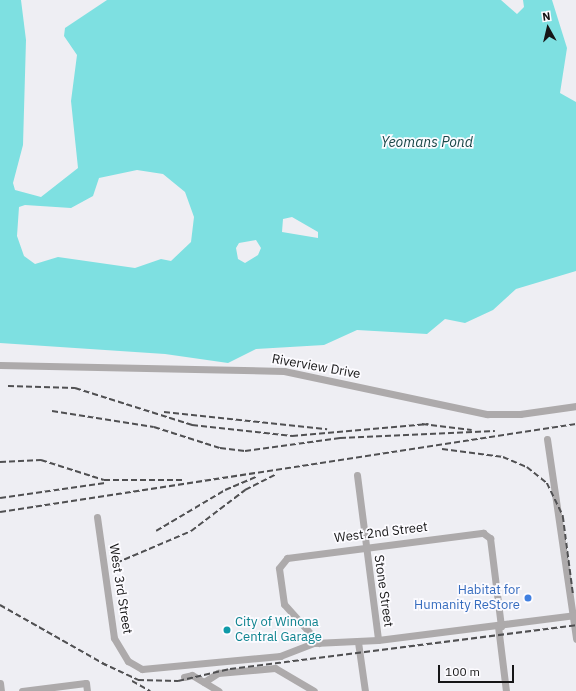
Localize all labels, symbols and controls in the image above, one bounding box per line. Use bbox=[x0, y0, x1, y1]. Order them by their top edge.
north arrow bbox=[528, 8, 568, 48]
text: N bbox=[541, 9, 551, 24]
water label: Yeomans Pond bbox=[381, 134, 473, 150]
street label: Riverview Drive bbox=[270, 352, 362, 382]
street label: West 2nd Street bbox=[333, 520, 429, 546]
street label: West 3rd Street bbox=[105, 543, 135, 635]
street label: Stone Street bbox=[370, 554, 396, 628]
place label: Habitat for Humanity ReStore bbox=[414, 583, 520, 614]
marker: Habitat for Humanity ReStore bbox=[523, 593, 533, 603]
place label: City of Winona Central Garage bbox=[235, 615, 322, 646]
marker: City of Winona Central Garage bbox=[222, 625, 232, 635]
scale bar bbox=[440, 657, 516, 683]
text: 100 m bbox=[445, 664, 480, 679]

